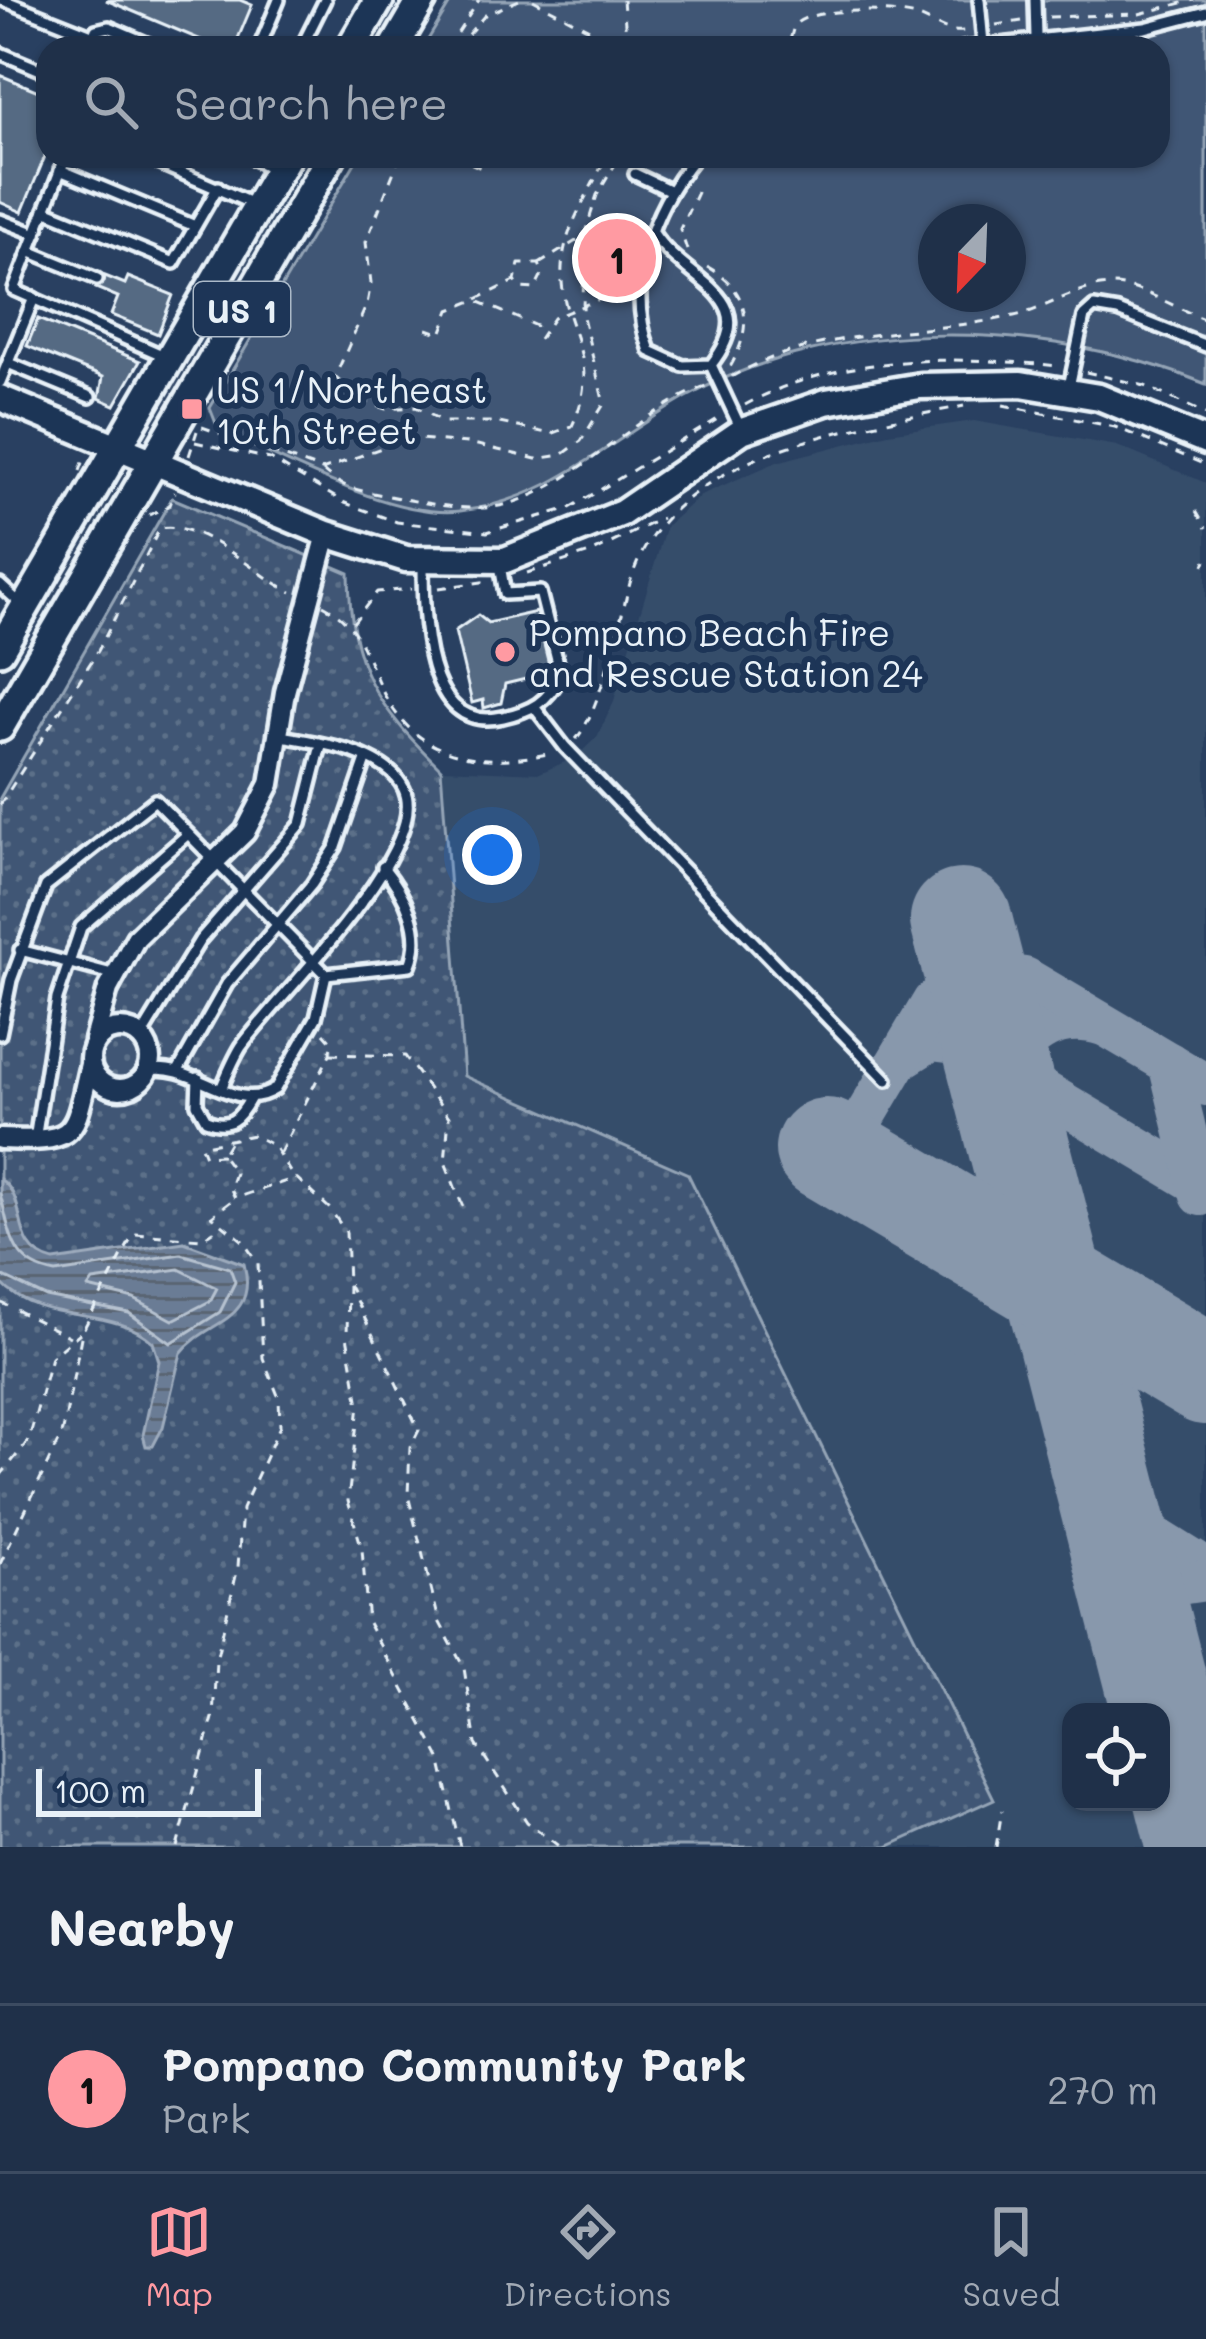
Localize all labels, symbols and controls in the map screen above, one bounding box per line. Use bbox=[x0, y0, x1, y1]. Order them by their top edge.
search box bbox=[36, 36, 1170, 168]
icon: search bbox=[78, 69, 144, 135]
text: Search here bbox=[174, 73, 448, 131]
north arrow bbox=[918, 204, 1026, 312]
pin: 1 bbox=[578, 213, 656, 303]
road number: US 1 bbox=[194, 282, 290, 336]
place label: US 1/Northeast 10th Street bbox=[216, 365, 487, 453]
marker: US 1/Northeast 10th Street bbox=[179, 396, 205, 422]
place label: Pompano Beach Fire and Rescue Station 24 bbox=[529, 608, 923, 696]
marker: Pompano Beach Fire and Rescue Station 24 bbox=[492, 639, 518, 665]
your location bbox=[462, 825, 522, 885]
map controls bbox=[1062, 1703, 1170, 1811]
button: locate bbox=[1062, 1703, 1170, 1811]
scale bar bbox=[36, 1763, 261, 1816]
text: 100 m bbox=[54, 1768, 146, 1811]
text: Nearby bbox=[48, 1892, 235, 1959]
text: Pompano Community Park bbox=[162, 2034, 747, 2092]
text: 1 bbox=[78, 2063, 96, 2114]
text: 270 m bbox=[1047, 2063, 1158, 2114]
text: Park bbox=[162, 2092, 250, 2143]
tab: Map bbox=[146, 2199, 213, 2314]
tab: Directions bbox=[504, 2199, 671, 2314]
tab: Saved bbox=[963, 2199, 1060, 2314]

